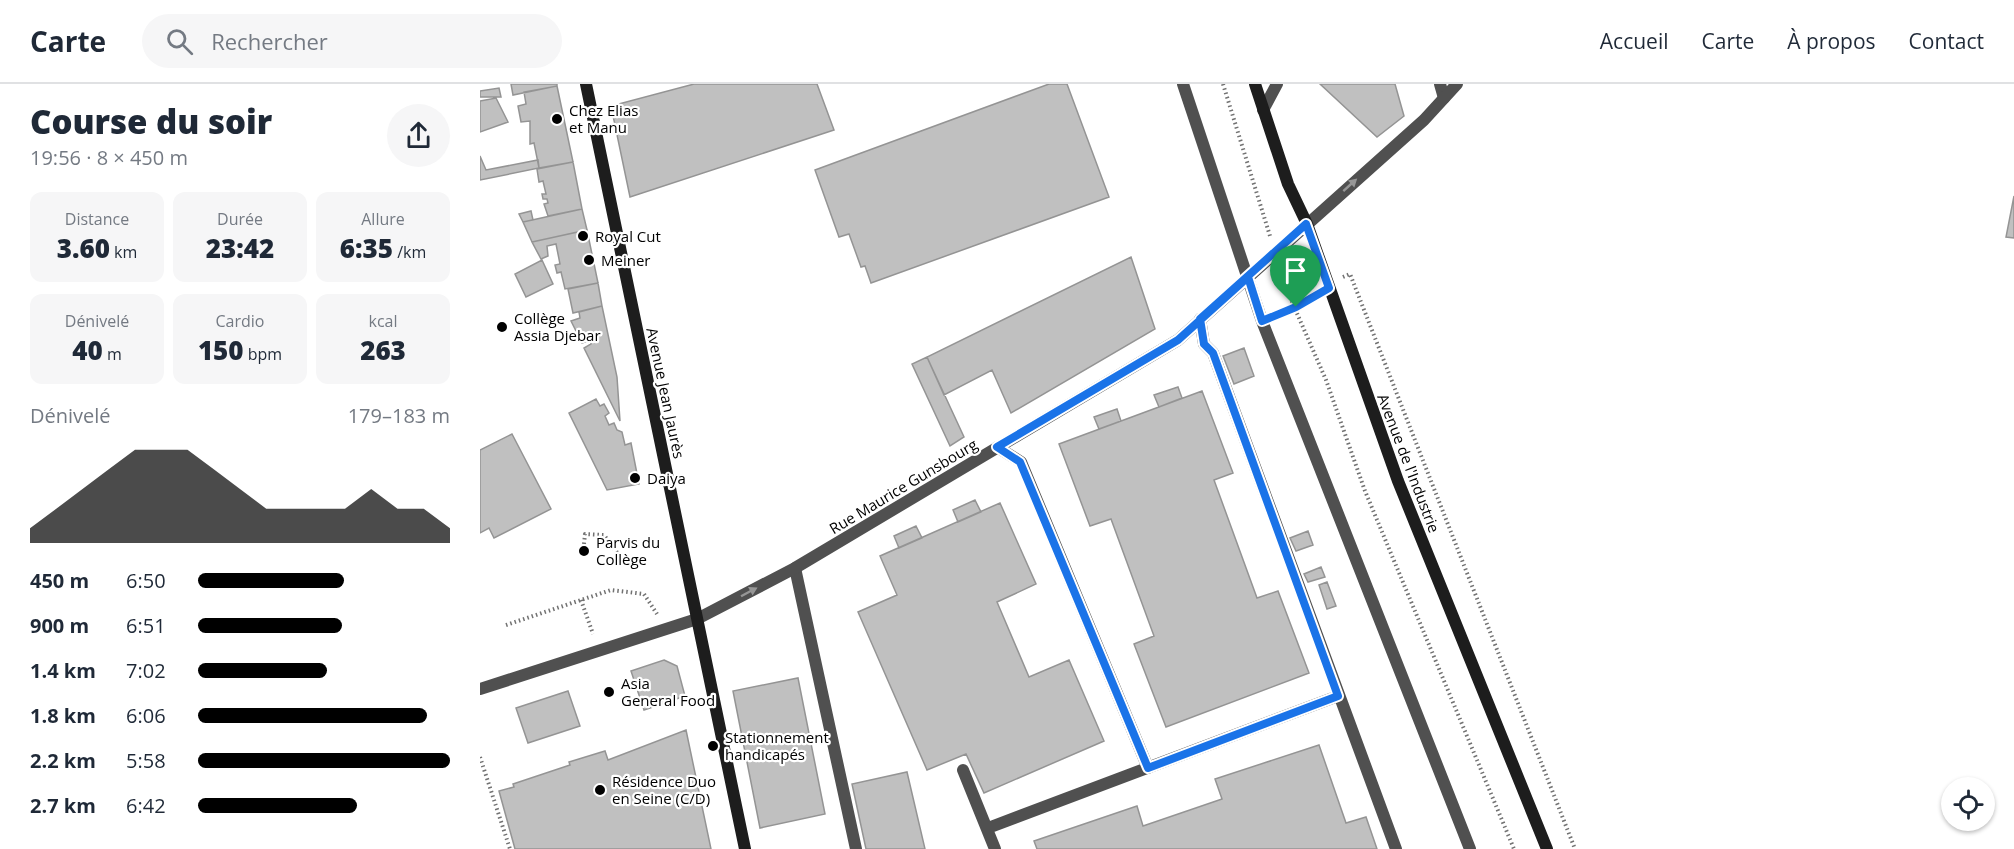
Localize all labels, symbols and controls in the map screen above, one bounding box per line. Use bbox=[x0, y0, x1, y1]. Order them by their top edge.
search box bbox=[142, 14, 562, 68]
text: Carte bbox=[30, 22, 106, 60]
icon: search bbox=[163, 25, 196, 58]
text: Rechercher bbox=[211, 26, 328, 56]
text: Accueil bbox=[1600, 27, 1668, 55]
text: Carte bbox=[1701, 27, 1754, 55]
text: À propos bbox=[1787, 27, 1876, 55]
text: Contact bbox=[1909, 27, 1984, 55]
text: Course du soir bbox=[30, 99, 272, 144]
place label: Chez Elias et Manu bbox=[569, 100, 638, 137]
button: share bbox=[387, 104, 450, 167]
marker: Chez Elias et Manu bbox=[550, 112, 564, 126]
text: 19:56 · 8 × 450 m bbox=[30, 144, 188, 171]
one-way arrow bbox=[1342, 179, 1357, 192]
text: Distance bbox=[65, 208, 129, 230]
text: Durée bbox=[217, 208, 263, 230]
text: Allure bbox=[361, 208, 405, 230]
place label: Royal Cut bbox=[595, 226, 661, 246]
marker: Royal Cut bbox=[576, 229, 590, 243]
text: 3.60 bbox=[57, 230, 110, 266]
text: 23:42 bbox=[206, 230, 274, 266]
text: 6:35 bbox=[340, 230, 393, 266]
text: km bbox=[110, 241, 137, 263]
text: /km bbox=[393, 241, 426, 263]
pin bbox=[1270, 245, 1321, 307]
place label: Meiner bbox=[601, 250, 650, 270]
marker: Meiner bbox=[582, 253, 596, 267]
icon: arrive bbox=[1279, 254, 1312, 287]
place label: Collège Assia Djebar bbox=[514, 308, 601, 345]
text: Dénivelé bbox=[65, 310, 129, 332]
text: Cardio bbox=[216, 310, 264, 332]
text: kcal bbox=[369, 310, 398, 332]
marker: Collège Assia Djebar bbox=[495, 320, 509, 334]
street label: Avenue Jean Jaurès bbox=[642, 326, 690, 460]
text: 40 bbox=[72, 332, 103, 368]
text: 150 bbox=[198, 332, 244, 368]
text: 263 bbox=[360, 332, 406, 368]
text: m bbox=[103, 343, 122, 365]
text: bpm bbox=[244, 343, 282, 365]
street label: Avenue de l'Industrie bbox=[1373, 391, 1445, 535]
text: Dénivelé bbox=[30, 402, 111, 429]
text: 179–183 m bbox=[348, 402, 450, 429]
street label: Rue Maurice Gunsbourg bbox=[825, 434, 981, 538]
place label: Daiya bbox=[647, 468, 686, 488]
marker: Daiya bbox=[628, 471, 642, 485]
place label: Parvis du Collège bbox=[596, 532, 660, 569]
marker: Parvis du Collège bbox=[577, 544, 591, 558]
text: 450 m bbox=[30, 567, 89, 594]
text: 6:50 bbox=[126, 567, 166, 594]
one-way arrow bbox=[741, 587, 758, 597]
text: 900 m bbox=[30, 612, 89, 639]
text: 6:51 bbox=[126, 612, 166, 639]
text: 1.4 km bbox=[30, 657, 96, 684]
text: 7:02 bbox=[126, 657, 166, 684]
place label: Asia General Food bbox=[621, 673, 715, 710]
marker: Asia General Food bbox=[602, 685, 616, 699]
text: 1.8 km bbox=[30, 702, 96, 729]
text: 6:06 bbox=[126, 702, 166, 729]
place label: Stationnement handicapés bbox=[725, 727, 829, 764]
marker: Stationnement handicapés bbox=[706, 739, 720, 753]
text: 2.2 km bbox=[30, 747, 96, 774]
text: 5:58 bbox=[126, 747, 166, 774]
place label: Résidence Duo en Seine (C/D) bbox=[612, 771, 716, 808]
map controls bbox=[1941, 777, 1995, 831]
button: locate bbox=[1941, 777, 1995, 831]
marker: Résidence Duo en Seine (C/D) bbox=[593, 783, 607, 797]
text: 2.7 km bbox=[30, 792, 96, 819]
text: 6:42 bbox=[126, 792, 166, 819]

